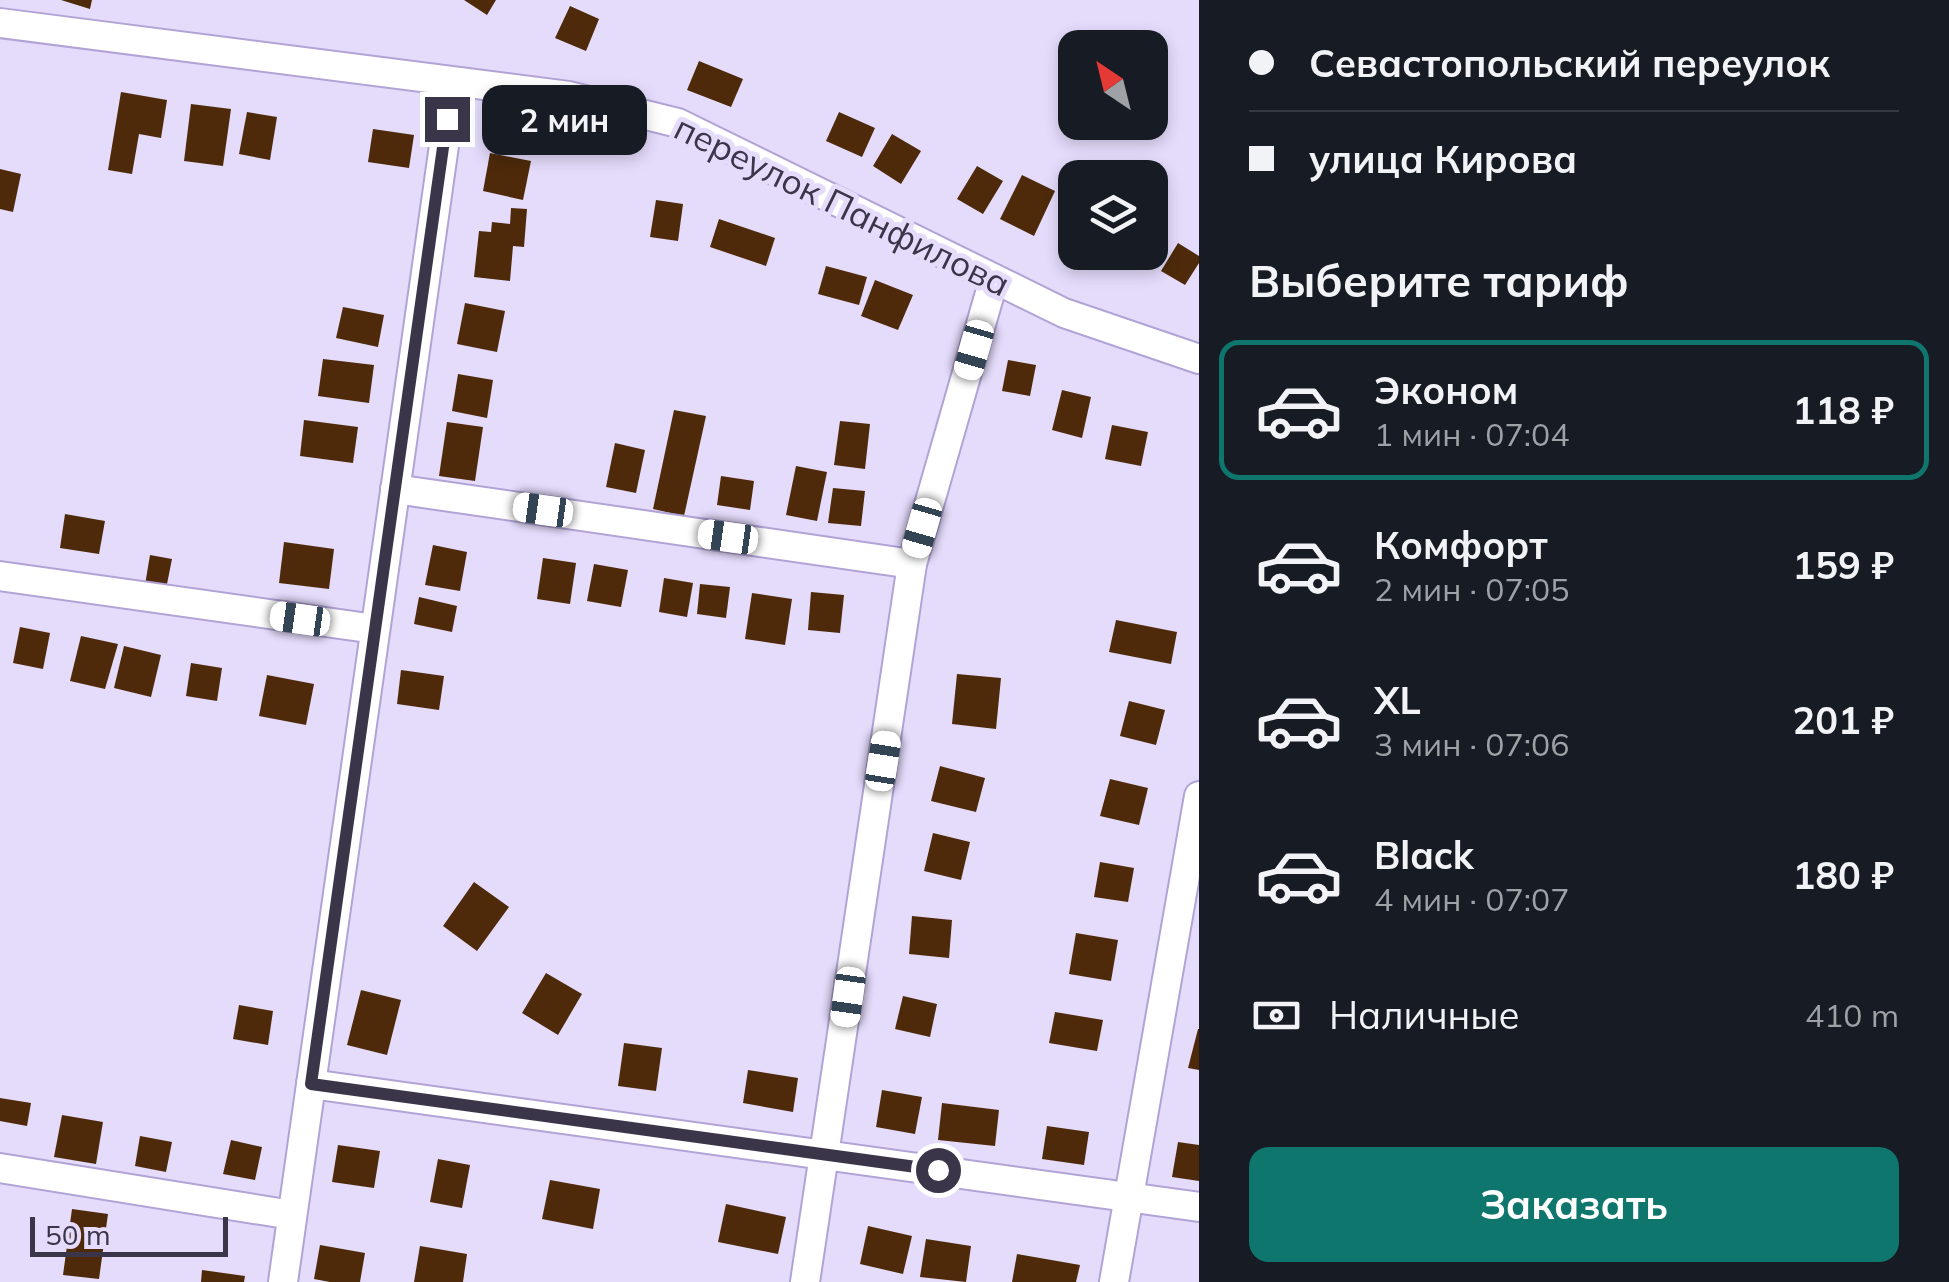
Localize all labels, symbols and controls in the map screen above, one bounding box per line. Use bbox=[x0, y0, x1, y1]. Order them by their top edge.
north arrow bbox=[1058, 30, 1168, 140]
map controls bbox=[1058, 30, 1168, 270]
text: Севастопольский переулок bbox=[1309, 39, 1830, 87]
callout: 2 мин bbox=[482, 84, 647, 154]
route end bbox=[425, 97, 470, 142]
text: 2 мин bbox=[520, 100, 609, 140]
street label: переулок Панфилова bbox=[668, 105, 1017, 305]
text: улица Кирова bbox=[1309, 135, 1577, 183]
button: layers bbox=[1058, 160, 1168, 270]
text: Выберите тариф bbox=[1249, 252, 1629, 308]
car bbox=[951, 317, 997, 383]
icon: car bbox=[1254, 365, 1344, 455]
text: Эконом bbox=[1374, 366, 1518, 414]
text: 118 ₽ bbox=[1792, 386, 1894, 434]
text: 1 мин · 07:04 bbox=[1374, 414, 1569, 454]
car bbox=[511, 491, 575, 529]
car bbox=[899, 495, 945, 561]
car bbox=[696, 518, 760, 556]
icon: car bbox=[1254, 520, 1344, 610]
text: Комфорт bbox=[1374, 521, 1548, 569]
text: 159 ₽ bbox=[1792, 541, 1894, 589]
text: 2 мин · 07:05 bbox=[1374, 569, 1569, 609]
car bbox=[268, 600, 332, 638]
icon: car bbox=[1254, 675, 1344, 765]
text: XL bbox=[1374, 676, 1421, 724]
text: 201 ₽ bbox=[1792, 696, 1894, 744]
text: 3 мин · 07:06 bbox=[1374, 724, 1569, 764]
car bbox=[863, 729, 903, 793]
icon: car bbox=[1254, 830, 1344, 920]
text: Black bbox=[1374, 831, 1474, 879]
text: 180 ₽ bbox=[1792, 851, 1894, 899]
text: 4 мин · 07:07 bbox=[1374, 879, 1569, 919]
car bbox=[829, 965, 867, 1029]
icon: cash bbox=[1249, 988, 1304, 1043]
text: Наличные bbox=[1329, 991, 1520, 1039]
text: 410 m bbox=[1805, 995, 1899, 1035]
button: Заказать bbox=[1249, 1147, 1899, 1262]
route start bbox=[916, 1148, 961, 1193]
scale bar bbox=[30, 1212, 228, 1256]
text: 50 m bbox=[45, 1217, 111, 1252]

